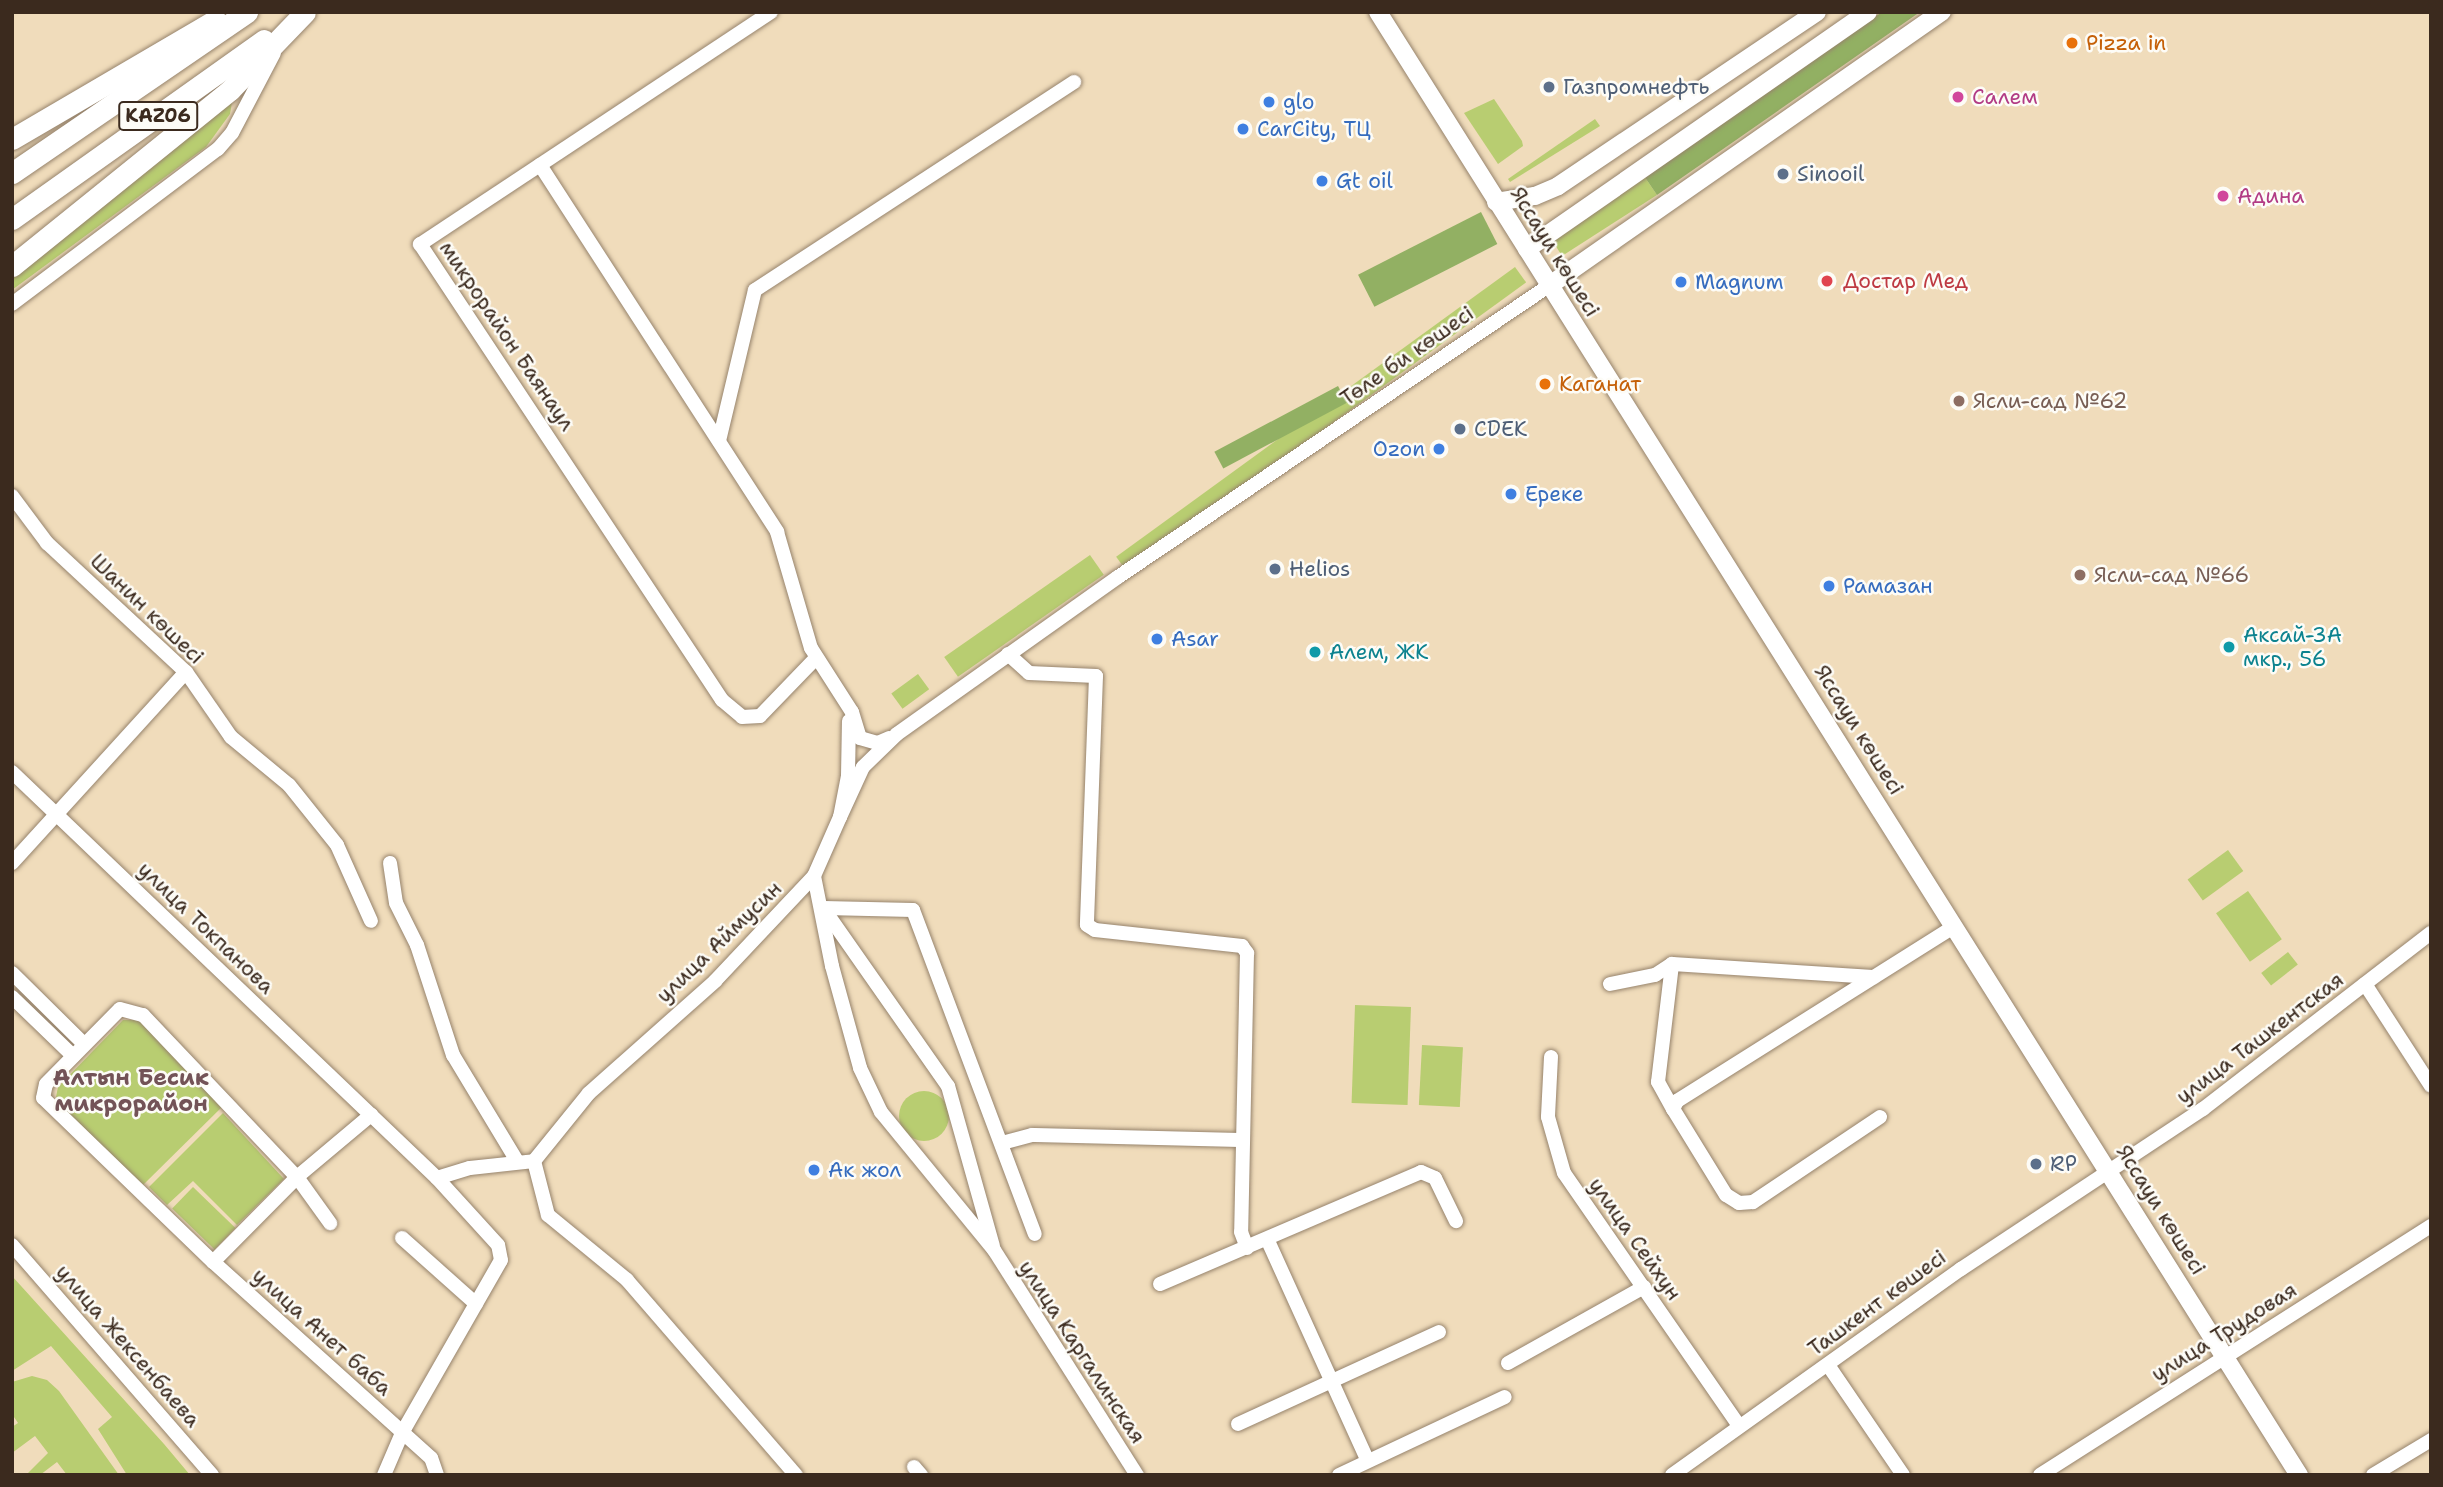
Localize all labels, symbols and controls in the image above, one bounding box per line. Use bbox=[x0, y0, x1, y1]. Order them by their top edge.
place label: Pizza in bbox=[2086, 30, 2166, 56]
marker: Pizza in bbox=[2064, 35, 2080, 51]
place label: Газпромнефть bbox=[1563, 74, 1709, 100]
marker: Газпромнефть bbox=[1541, 79, 1557, 95]
place label: Салем bbox=[1972, 84, 2038, 110]
place label: glo bbox=[1283, 89, 1315, 115]
marker: Салем bbox=[1950, 89, 1966, 105]
marker: glo bbox=[1261, 94, 1277, 110]
road number: KАZ06 bbox=[118, 100, 198, 132]
place label: CarCity, ТЦ bbox=[1257, 116, 1371, 142]
marker: CarCity, ТЦ bbox=[1235, 121, 1251, 137]
place label: Sinooil bbox=[1797, 161, 1864, 187]
marker: Sinooil bbox=[1775, 166, 1791, 182]
place label: Gt oil bbox=[1336, 168, 1393, 194]
marker: Gt oil bbox=[1314, 173, 1330, 189]
street label: Яссауи көшесі bbox=[1505, 182, 1605, 322]
place label: Адина bbox=[2237, 183, 2304, 209]
marker: Адина bbox=[2215, 188, 2231, 204]
street label: микрорайон Баянаул bbox=[434, 236, 580, 436]
place label: Достар Мед bbox=[1843, 268, 1968, 294]
place label: Magnum bbox=[1695, 269, 1784, 295]
marker: Достар Мед bbox=[1817, 271, 1837, 291]
marker: Magnum bbox=[1673, 274, 1689, 290]
street label: Төле би көшесі bbox=[1335, 301, 1479, 411]
place label: Каганат bbox=[1559, 371, 1641, 397]
marker: Каганат bbox=[1537, 376, 1553, 392]
place label: Ясли-сад №62 bbox=[1973, 388, 2127, 414]
marker: Ясли-сад №62 bbox=[1951, 393, 1967, 409]
place label: CDEK bbox=[1474, 416, 1527, 442]
marker: CDEK bbox=[1452, 421, 1468, 437]
place label: Ozon bbox=[1373, 436, 1425, 462]
marker: Ozon bbox=[1431, 441, 1447, 457]
place label: Ереке bbox=[1525, 481, 1584, 507]
marker: Ереке bbox=[1503, 486, 1519, 502]
street label: Шанин көшесі bbox=[85, 549, 209, 669]
place label: Helios bbox=[1289, 556, 1351, 582]
marker: Helios bbox=[1267, 561, 1283, 577]
place label: Ясли-сад №66 bbox=[2094, 562, 2249, 588]
marker: Ясли-сад №66 bbox=[2072, 567, 2088, 583]
place label: Рамазан bbox=[1843, 573, 1933, 599]
marker: Рамазан bbox=[1821, 578, 1837, 594]
place label: Аксай-3А мкр., 56 bbox=[2243, 622, 2342, 672]
place label: Asar bbox=[1171, 626, 1219, 652]
marker: Asar bbox=[1149, 631, 1165, 647]
place label: Алем, ЖК bbox=[1329, 639, 1429, 665]
marker: Аксай-3А мкр., 56 bbox=[2221, 639, 2237, 655]
marker: Алем, ЖК bbox=[1307, 644, 1323, 660]
street label: Яссауи көшесі bbox=[1809, 660, 1909, 800]
street label: улица Токпанова bbox=[133, 857, 279, 999]
street label: улица Аймусин bbox=[651, 876, 787, 1008]
street label: улица Ташкентская bbox=[2171, 967, 2349, 1109]
district label: Алтын Бесик микрорайон bbox=[53, 1063, 209, 1117]
street label: Яссауи көшесі bbox=[2111, 1140, 2211, 1280]
place label: RP bbox=[2050, 1151, 2077, 1177]
marker: RP bbox=[2028, 1156, 2044, 1172]
place label: Ак жол bbox=[828, 1157, 901, 1183]
marker: Ак жол bbox=[806, 1162, 822, 1178]
street label: улица Сейхун bbox=[1584, 1173, 1686, 1305]
street label: Ташкент көшесі bbox=[1803, 1245, 1951, 1361]
street label: улица Каргалинская bbox=[1013, 1256, 1151, 1448]
street label: улица Жексенбаева bbox=[51, 1260, 205, 1432]
street label: улица Анет баба bbox=[247, 1263, 397, 1401]
street label: улица Трудовая bbox=[2147, 1277, 2301, 1387]

